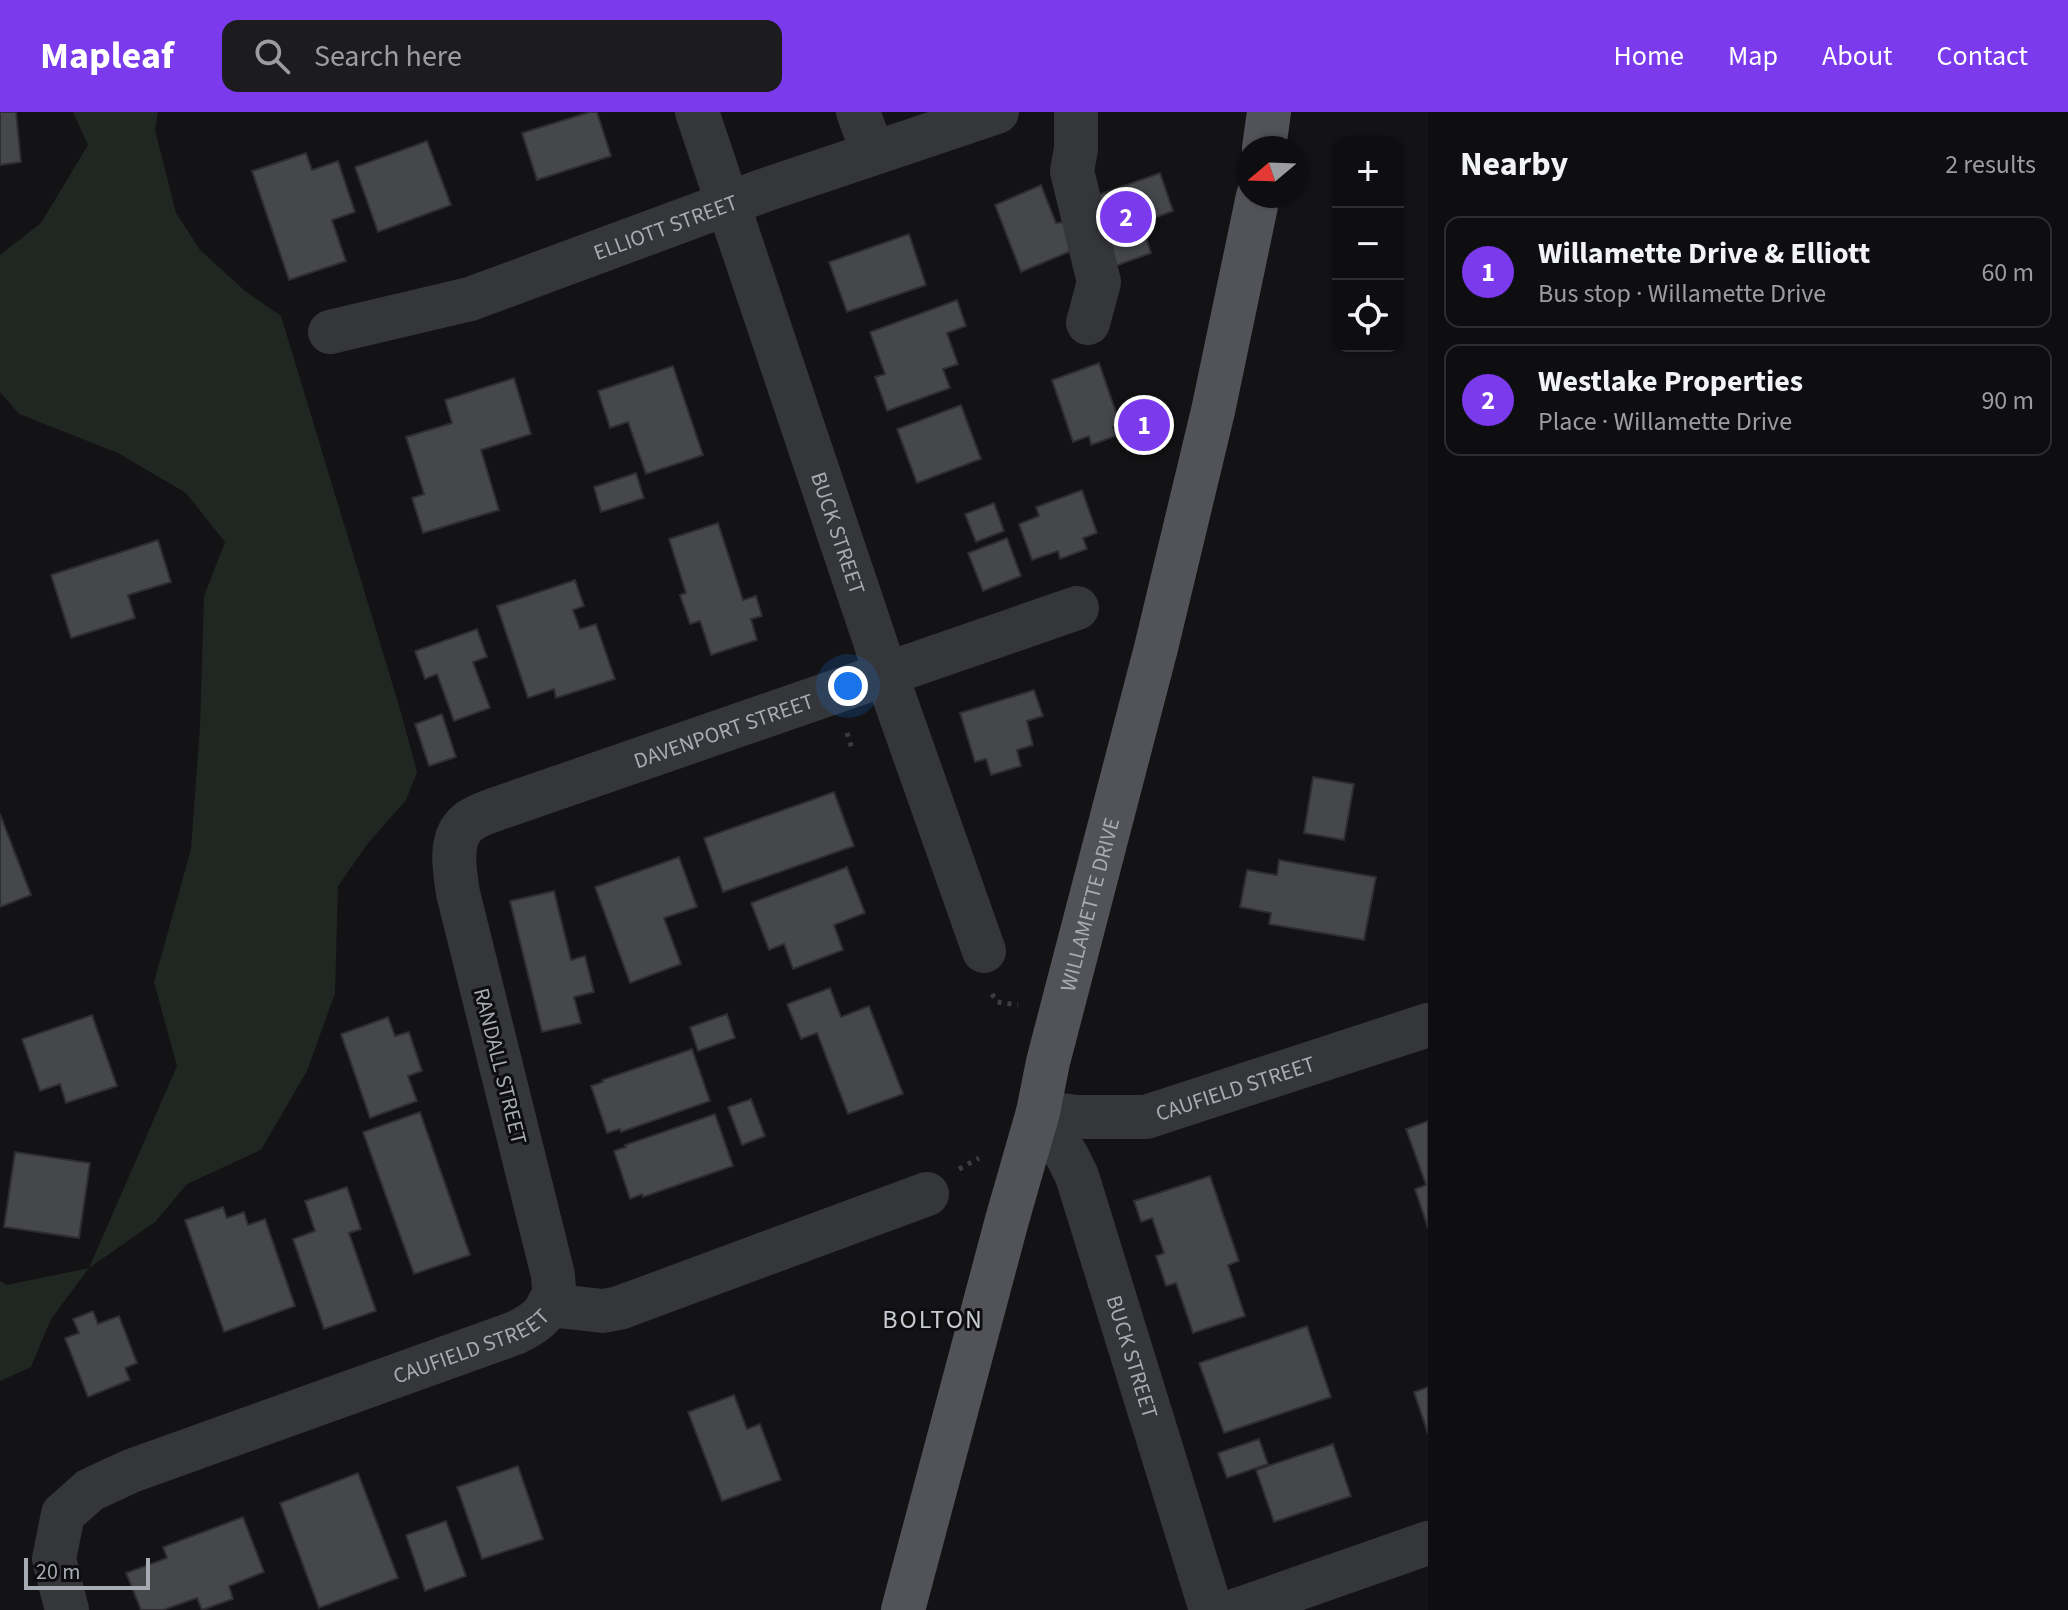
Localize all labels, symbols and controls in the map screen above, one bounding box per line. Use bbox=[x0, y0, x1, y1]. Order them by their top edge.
search box bbox=[222, 20, 782, 92]
text: Mapleaf bbox=[40, 29, 174, 83]
icon: search bbox=[250, 34, 294, 78]
text: Search here bbox=[314, 35, 462, 78]
text: Home bbox=[1613, 36, 1684, 76]
text: Map bbox=[1728, 36, 1778, 76]
text: About bbox=[1822, 36, 1893, 76]
text: Contact bbox=[1937, 36, 2028, 76]
north arrow bbox=[1236, 136, 1308, 208]
map controls bbox=[1332, 136, 1404, 352]
button: + bbox=[1332, 136, 1404, 208]
text: Nearby bbox=[1460, 140, 1568, 189]
text: 2 results bbox=[1945, 146, 2036, 183]
street label: ELLIOTT STREET bbox=[589, 186, 742, 269]
pin: 2 bbox=[1100, 187, 1152, 247]
button: − bbox=[1332, 208, 1404, 280]
text: Willamette Drive & Elliott bbox=[1538, 232, 1870, 275]
text: 1 bbox=[1481, 254, 1495, 291]
text: 60 m bbox=[1981, 254, 2034, 291]
text: Bus stop · Willamette Drive bbox=[1538, 275, 1826, 312]
button: locate bbox=[1332, 280, 1404, 352]
text: Westlake Properties bbox=[1538, 360, 1803, 403]
text: 2 bbox=[1481, 382, 1495, 419]
text: 90 m bbox=[1981, 382, 2034, 419]
pin: 1 bbox=[1118, 395, 1170, 455]
text: Place · Willamette Drive bbox=[1538, 403, 1792, 440]
street label: BUCK STREET bbox=[802, 468, 873, 599]
your location bbox=[828, 666, 868, 706]
street label: DAVENPORT STREET bbox=[630, 685, 818, 777]
street label: WILLAMETTE DRIVE bbox=[1052, 814, 1128, 995]
street label: RANDALL STREET bbox=[465, 985, 535, 1148]
street label: CAUFIELD STREET bbox=[1152, 1048, 1319, 1130]
street label: BUCK STREET bbox=[1098, 1291, 1166, 1423]
street label: CAUFIELD STREET bbox=[389, 1301, 557, 1393]
district label: BOLTON bbox=[882, 1301, 984, 1338]
scale bar bbox=[24, 1554, 150, 1590]
text: 20 m bbox=[36, 1556, 81, 1588]

